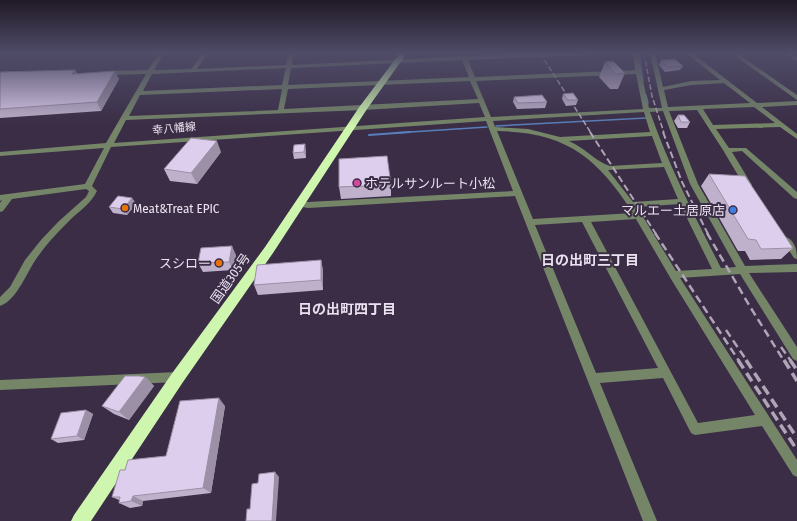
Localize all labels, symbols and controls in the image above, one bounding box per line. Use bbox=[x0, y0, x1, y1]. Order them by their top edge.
street label: 幸八幡線 bbox=[152, 120, 197, 137]
place label: ホテルサンルート小松 bbox=[365, 176, 495, 191]
marker: ホテルサンルート小松 bbox=[352, 178, 362, 188]
place label: Meat&Treat EPIC bbox=[133, 201, 220, 216]
marker: Meat&Treat EPIC bbox=[120, 203, 130, 213]
place label: マルエー土居原店 bbox=[621, 203, 725, 218]
marker: マルエー土居原店 bbox=[728, 205, 738, 215]
street label: 国道305号 bbox=[208, 250, 253, 306]
district label: 日の出町三丁目 bbox=[541, 252, 639, 269]
place label: スシロー bbox=[159, 256, 211, 271]
marker: スシロー bbox=[214, 258, 224, 268]
district label: 日の出町四丁目 bbox=[298, 301, 396, 318]

